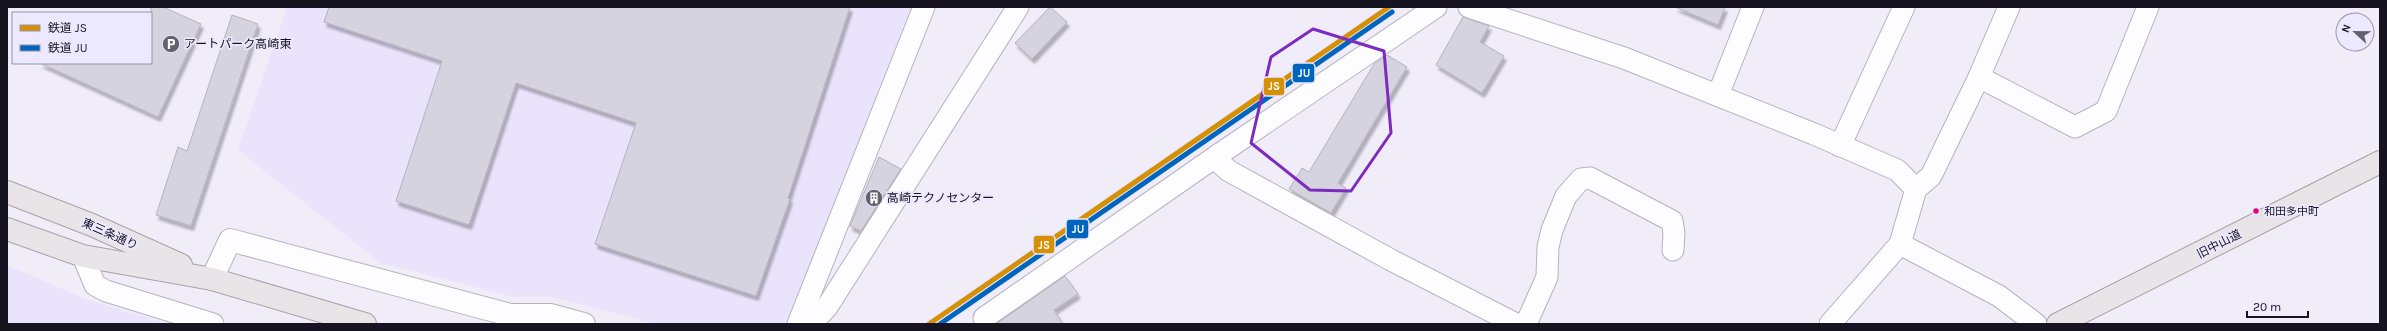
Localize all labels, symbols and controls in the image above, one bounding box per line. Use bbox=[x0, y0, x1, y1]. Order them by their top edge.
legend bbox=[12, 12, 152, 64]
north arrow bbox=[2335, 12, 2375, 52]
text: 鉄道 JS bbox=[48, 21, 87, 35]
text: N bbox=[2339, 22, 2354, 35]
parking icon: アートパーク高崎東 bbox=[161, 34, 181, 54]
place label: アートパーク高崎東 bbox=[184, 37, 291, 51]
text: 鉄道 JU bbox=[48, 41, 88, 55]
line badge: JU bbox=[1292, 63, 1315, 83]
text: JU bbox=[1298, 67, 1310, 80]
line badge: JS bbox=[1263, 77, 1285, 96]
text: JS bbox=[1268, 80, 1280, 93]
building icon: 高崎テクノセンター bbox=[864, 188, 884, 208]
place label: 高崎テクノセンター bbox=[887, 191, 994, 205]
place label: 和田多中町 bbox=[2264, 205, 2319, 218]
marker: 和田多中町 bbox=[2251, 206, 2261, 216]
street label: 東三条通り bbox=[80, 215, 140, 253]
line badge: JU bbox=[1066, 219, 1089, 239]
text: JU bbox=[1072, 223, 1084, 236]
street label: 旧中山道 bbox=[2194, 227, 2244, 261]
line badge: JS bbox=[1033, 235, 1055, 254]
text: JS bbox=[1038, 239, 1050, 252]
scale bar bbox=[2247, 293, 2308, 319]
text: 20 m bbox=[2253, 300, 2281, 314]

